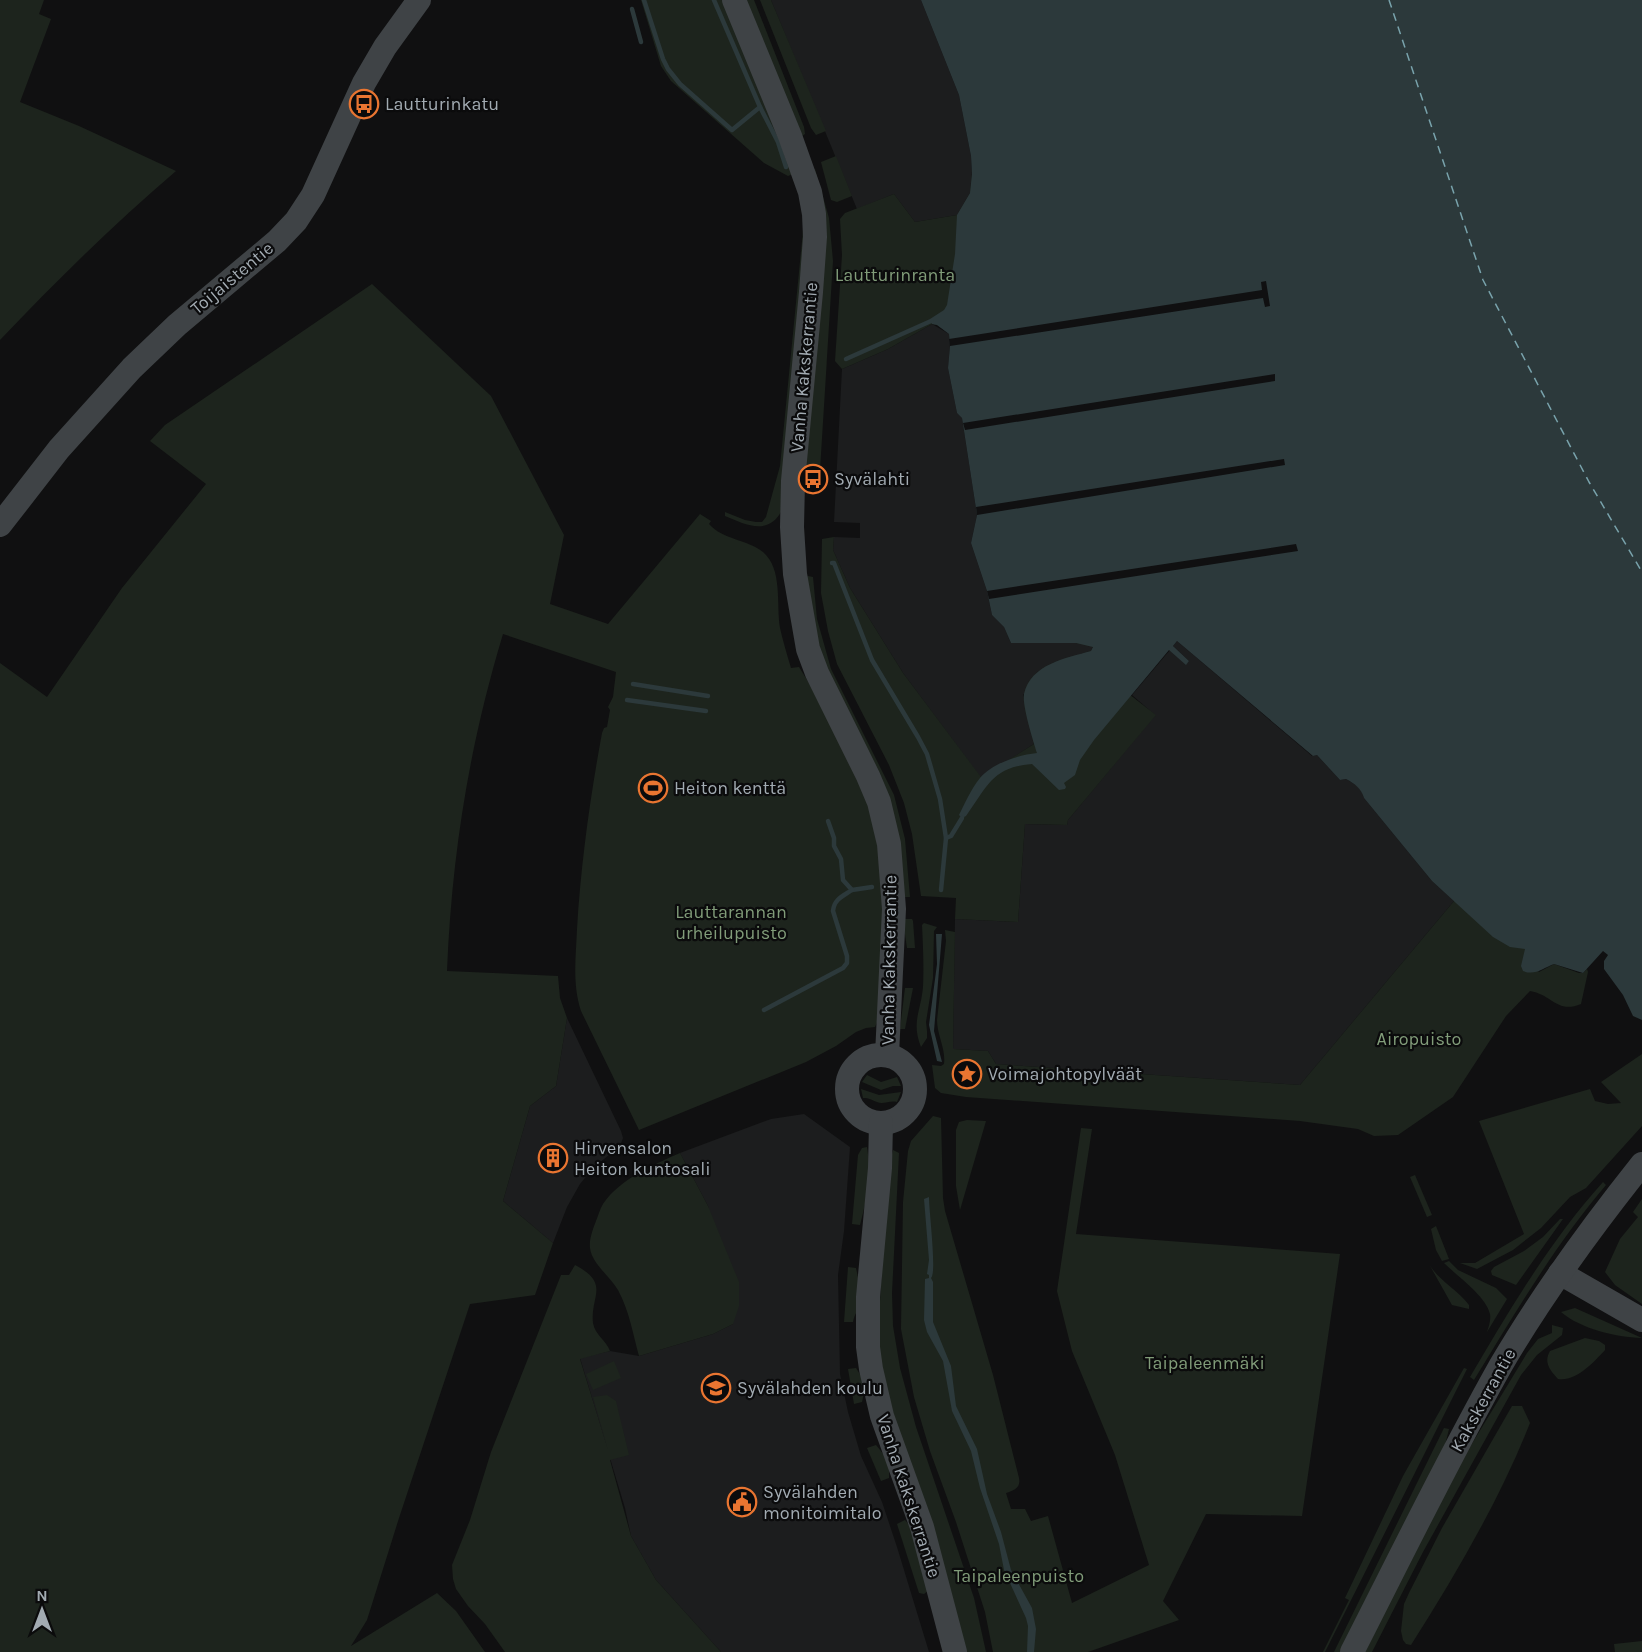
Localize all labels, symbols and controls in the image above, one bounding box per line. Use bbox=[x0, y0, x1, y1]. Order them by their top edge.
bus stop icon: Lautturinkatu bbox=[348, 88, 380, 120]
place label: Lautturinkatu bbox=[385, 93, 499, 115]
street label: Toijaistentie bbox=[186, 237, 278, 319]
park label: Lautturinranta bbox=[835, 264, 955, 286]
street label: Vanha Kakskerrantie bbox=[786, 281, 822, 453]
bus stop icon: Syvälahti bbox=[797, 463, 829, 495]
place label: Syvälahti bbox=[834, 468, 910, 490]
sports icon: Heiton kenttä bbox=[637, 772, 669, 804]
place label: Heiton kenttä bbox=[674, 777, 786, 799]
street label: Vanha Kakskerrantie bbox=[877, 875, 901, 1045]
park label: Lauttarannan urheilupuisto bbox=[675, 901, 787, 944]
park label: Airopuisto bbox=[1377, 1028, 1461, 1050]
place icon: Voimajohtopylväät bbox=[951, 1058, 983, 1090]
place label: Voimajohtopylväät bbox=[988, 1063, 1142, 1085]
place label: Hirvensalon Heiton kuntosali bbox=[574, 1137, 711, 1180]
building icon: Hirvensalon Heiton kuntosali bbox=[537, 1142, 569, 1174]
street label: Kakskerrantie bbox=[1446, 1344, 1520, 1456]
park label: Taipaleenmäki bbox=[1145, 1352, 1265, 1374]
school or university icon: Syvälahden koulu bbox=[700, 1372, 732, 1404]
place label: Syvälahden koulu bbox=[737, 1377, 883, 1399]
street label: Vanha Kakskerrantie bbox=[872, 1412, 946, 1580]
place label: Syvälahden monitoimitalo bbox=[763, 1481, 882, 1524]
public building icon: Syvälahden monitoimitalo bbox=[726, 1486, 758, 1518]
park label: Taipaleenpuisto bbox=[954, 1565, 1084, 1587]
north arrow bbox=[12, 1580, 72, 1640]
text: N bbox=[36, 1586, 48, 1605]

